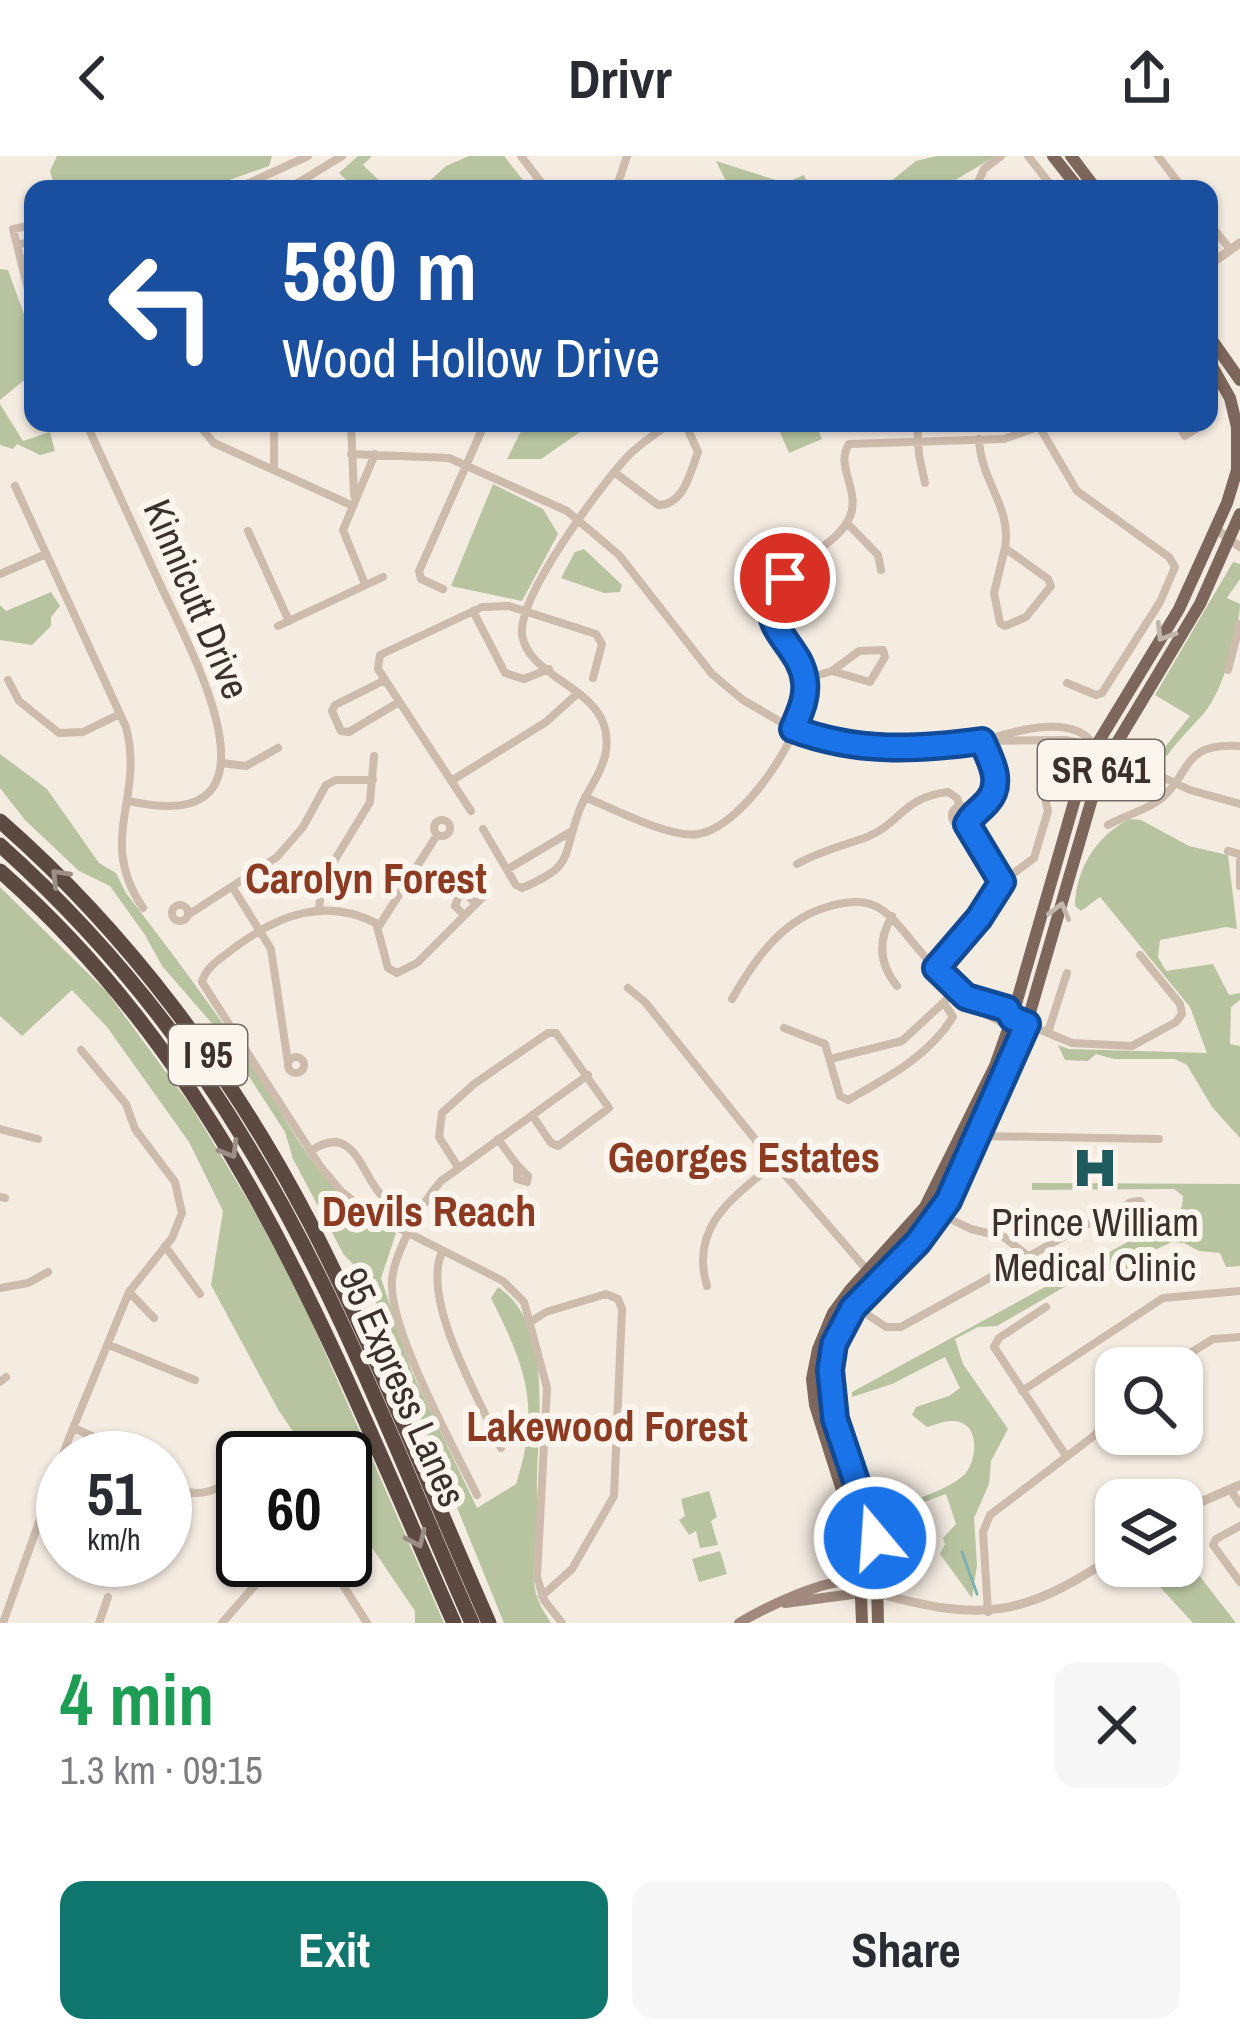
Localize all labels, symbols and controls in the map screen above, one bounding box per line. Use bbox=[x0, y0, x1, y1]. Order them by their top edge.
text: Drivr bbox=[568, 42, 672, 115]
icon: back bbox=[60, 45, 126, 111]
icon: share bbox=[1114, 45, 1180, 111]
text: 580 m bbox=[282, 213, 477, 326]
icon: left bbox=[84, 228, 240, 384]
text: Wood Hollow Drive bbox=[282, 321, 660, 394]
street label: Kinnicutt Drive bbox=[132, 491, 262, 707]
pin bbox=[734, 527, 836, 629]
icon: arrive bbox=[752, 545, 818, 611]
one-way arrow bbox=[1156, 620, 1178, 642]
road number: SR 641 bbox=[1038, 740, 1164, 800]
district label: Carolyn Forest bbox=[245, 850, 487, 906]
one-way arrow bbox=[51, 869, 73, 891]
one-way arrow bbox=[1045, 901, 1070, 922]
road number: I 95 bbox=[169, 1025, 247, 1085]
district label: Georges Estates bbox=[608, 1129, 880, 1185]
one-way arrow bbox=[216, 1137, 239, 1159]
hospital icon: Prince William Medical Clinic bbox=[1070, 1143, 1120, 1193]
district label: Devils Reach bbox=[322, 1183, 536, 1239]
place label: Prince William Medical Clinic bbox=[991, 1196, 1199, 1293]
street label: 95 Express Lanes bbox=[327, 1259, 479, 1515]
map controls bbox=[1095, 1347, 1203, 1587]
button: search bbox=[1095, 1347, 1203, 1455]
district label: Lakewood Forest bbox=[466, 1398, 748, 1454]
speed limit sign: 60 bbox=[216, 1431, 372, 1587]
text: 51 bbox=[87, 1453, 141, 1534]
position arrow bbox=[812, 1475, 938, 1601]
button: layers bbox=[1095, 1479, 1203, 1587]
text: km/h bbox=[87, 1519, 141, 1559]
one-way arrow bbox=[402, 1527, 426, 1548]
text: 4 min bbox=[60, 1650, 214, 1747]
button: close bbox=[1054, 1662, 1180, 1788]
text: 1.3 km · 09:15 bbox=[60, 1744, 263, 1796]
button: Exit bbox=[60, 1881, 608, 2019]
button: Share bbox=[632, 1881, 1180, 2019]

